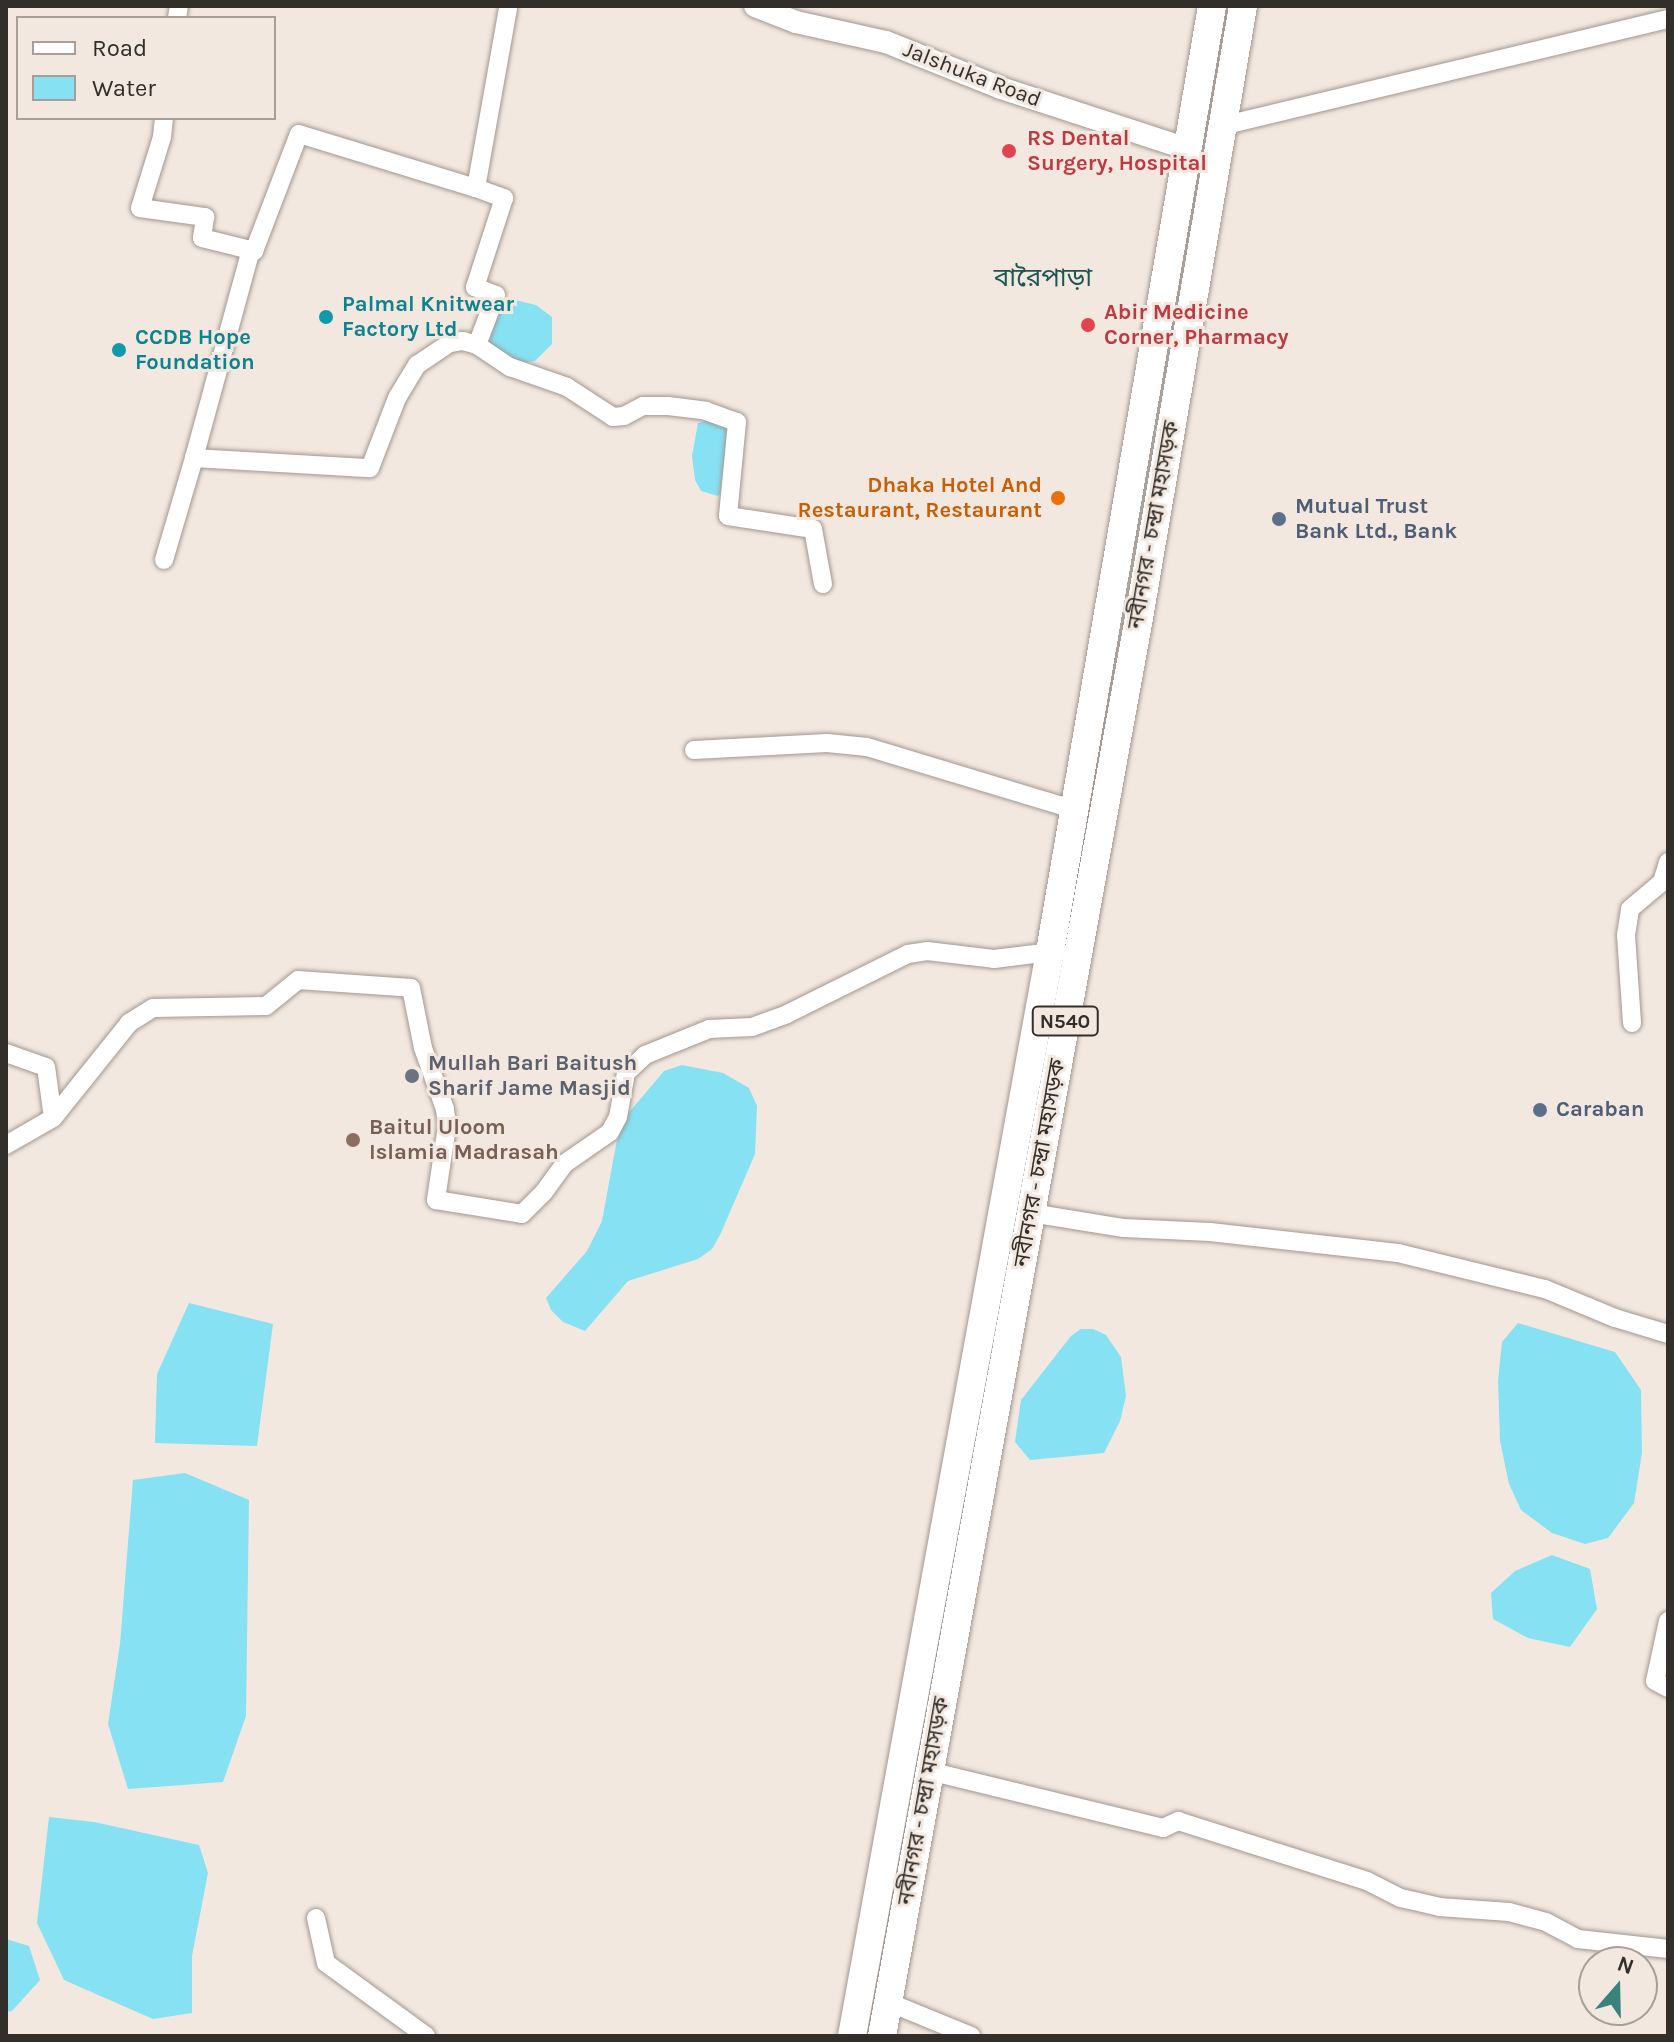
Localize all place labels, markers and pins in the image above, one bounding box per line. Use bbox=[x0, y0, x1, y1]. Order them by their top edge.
place label: RS Dental Surgery, Hospital bbox=[1027, 125, 1207, 176]
marker: RS Dental Surgery, Hospital bbox=[998, 140, 1020, 162]
place label: Palmal Knitwear Factory Ltd bbox=[342, 291, 514, 342]
place label: Abir Medicine Corner, Pharmacy bbox=[1104, 299, 1289, 350]
marker: Palmal Knitwear Factory Ltd bbox=[317, 308, 335, 326]
marker: Abir Medicine Corner, Pharmacy bbox=[1079, 316, 1097, 334]
place label: CCDB Hope Foundation bbox=[135, 324, 255, 376]
marker: CCDB Hope Foundation bbox=[110, 341, 128, 359]
place label: Dhaka Hotel And Restaurant, Restaurant bbox=[798, 472, 1042, 524]
marker: Dhaka Hotel And Restaurant, Restaurant bbox=[1049, 489, 1067, 507]
place label: Mutual Trust Bank Ltd., Bank bbox=[1295, 493, 1457, 544]
marker: Mutual Trust Bank Ltd., Bank bbox=[1270, 510, 1288, 528]
place label: Mullah Bari Baitush Sharif Jame Masjid bbox=[428, 1050, 637, 1102]
marker: Mullah Bari Baitush Sharif Jame Masjid bbox=[403, 1067, 421, 1085]
place label: Caraban bbox=[1556, 1097, 1644, 1123]
marker: Caraban bbox=[1531, 1101, 1549, 1119]
place label: Baitul Uloom Islamia Madrasah bbox=[369, 1114, 559, 1166]
marker: Baitul Uloom Islamia Madrasah bbox=[344, 1131, 362, 1149]

